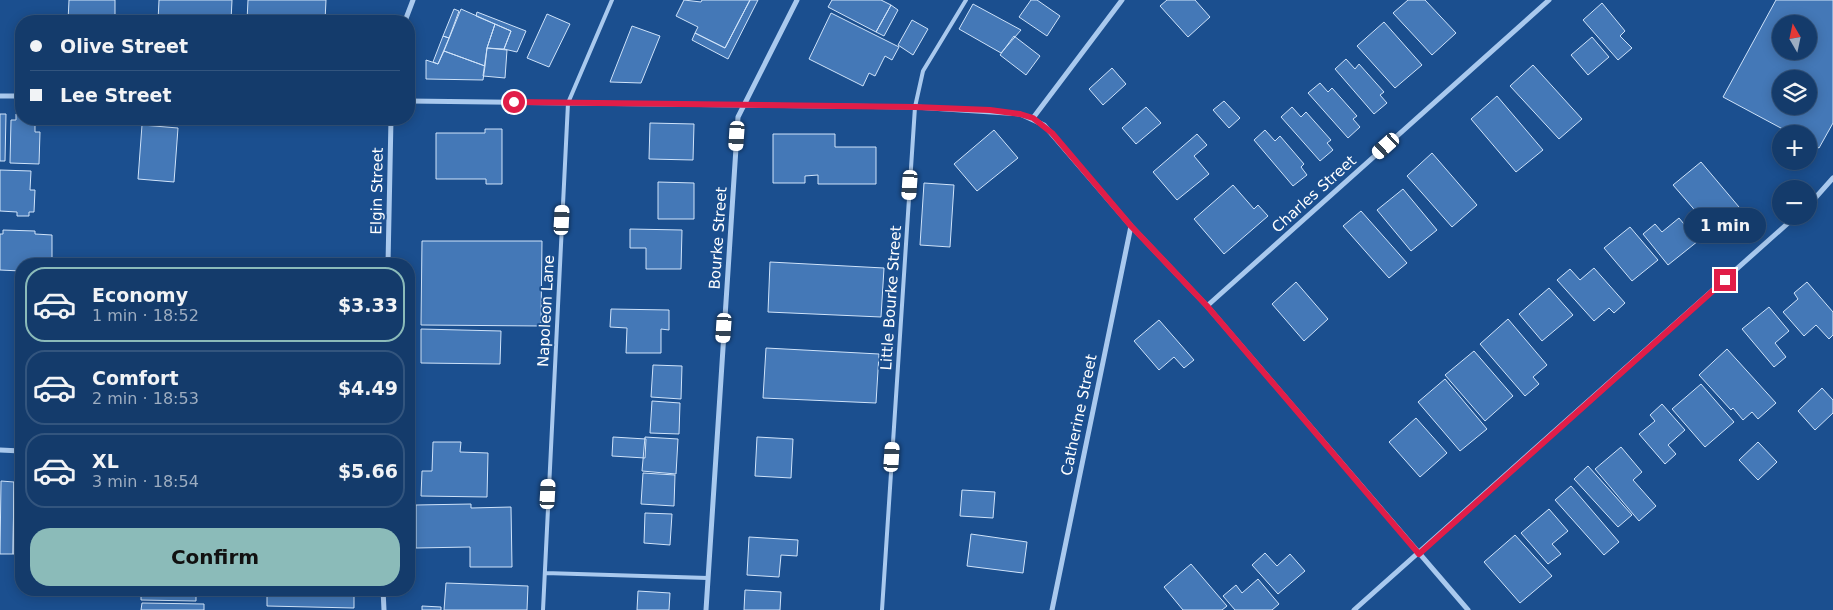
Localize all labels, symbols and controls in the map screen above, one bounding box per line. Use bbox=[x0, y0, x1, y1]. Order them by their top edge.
north arrow bbox=[1772, 15, 1818, 60]
map controls bbox=[1772, 15, 1817, 225]
text: Olive Street bbox=[60, 35, 188, 57]
button: layers bbox=[1772, 70, 1817, 115]
text: Lee Street bbox=[60, 84, 172, 106]
route start bbox=[503, 91, 525, 113]
car bbox=[728, 121, 745, 151]
button: + bbox=[1772, 125, 1817, 170]
car bbox=[1369, 130, 1402, 162]
street label: Elgin Street bbox=[367, 147, 387, 235]
street label: Charles Street bbox=[1268, 151, 1360, 236]
car bbox=[901, 170, 918, 200]
button: − bbox=[1772, 180, 1817, 225]
street label: Bourke Street bbox=[705, 186, 731, 290]
car bbox=[553, 205, 570, 235]
callout: 1 min bbox=[1684, 208, 1766, 242]
text: 1 min bbox=[1700, 216, 1750, 235]
street label: Little Bourke Street bbox=[877, 225, 905, 371]
street label: Napoleon Lane bbox=[534, 254, 558, 368]
route end bbox=[1714, 269, 1736, 291]
icon: car bbox=[32, 282, 77, 327]
text: Economy bbox=[92, 284, 188, 306]
text: $3.33 bbox=[338, 294, 398, 316]
text: 1 min · 18:52 bbox=[92, 306, 199, 325]
car bbox=[715, 313, 732, 343]
street label: Catherine Street bbox=[1057, 353, 1101, 477]
icon: car bbox=[32, 365, 77, 410]
text: Comfort bbox=[92, 367, 179, 389]
text: $4.49 bbox=[338, 377, 398, 399]
text: 2 min · 18:53 bbox=[92, 389, 199, 408]
car bbox=[883, 442, 900, 472]
icon: car bbox=[32, 448, 77, 493]
text: XL bbox=[92, 450, 119, 472]
text: $5.66 bbox=[338, 460, 398, 482]
text: 3 min · 18:54 bbox=[92, 472, 199, 491]
car bbox=[539, 479, 556, 509]
button: Confirm bbox=[30, 528, 400, 586]

